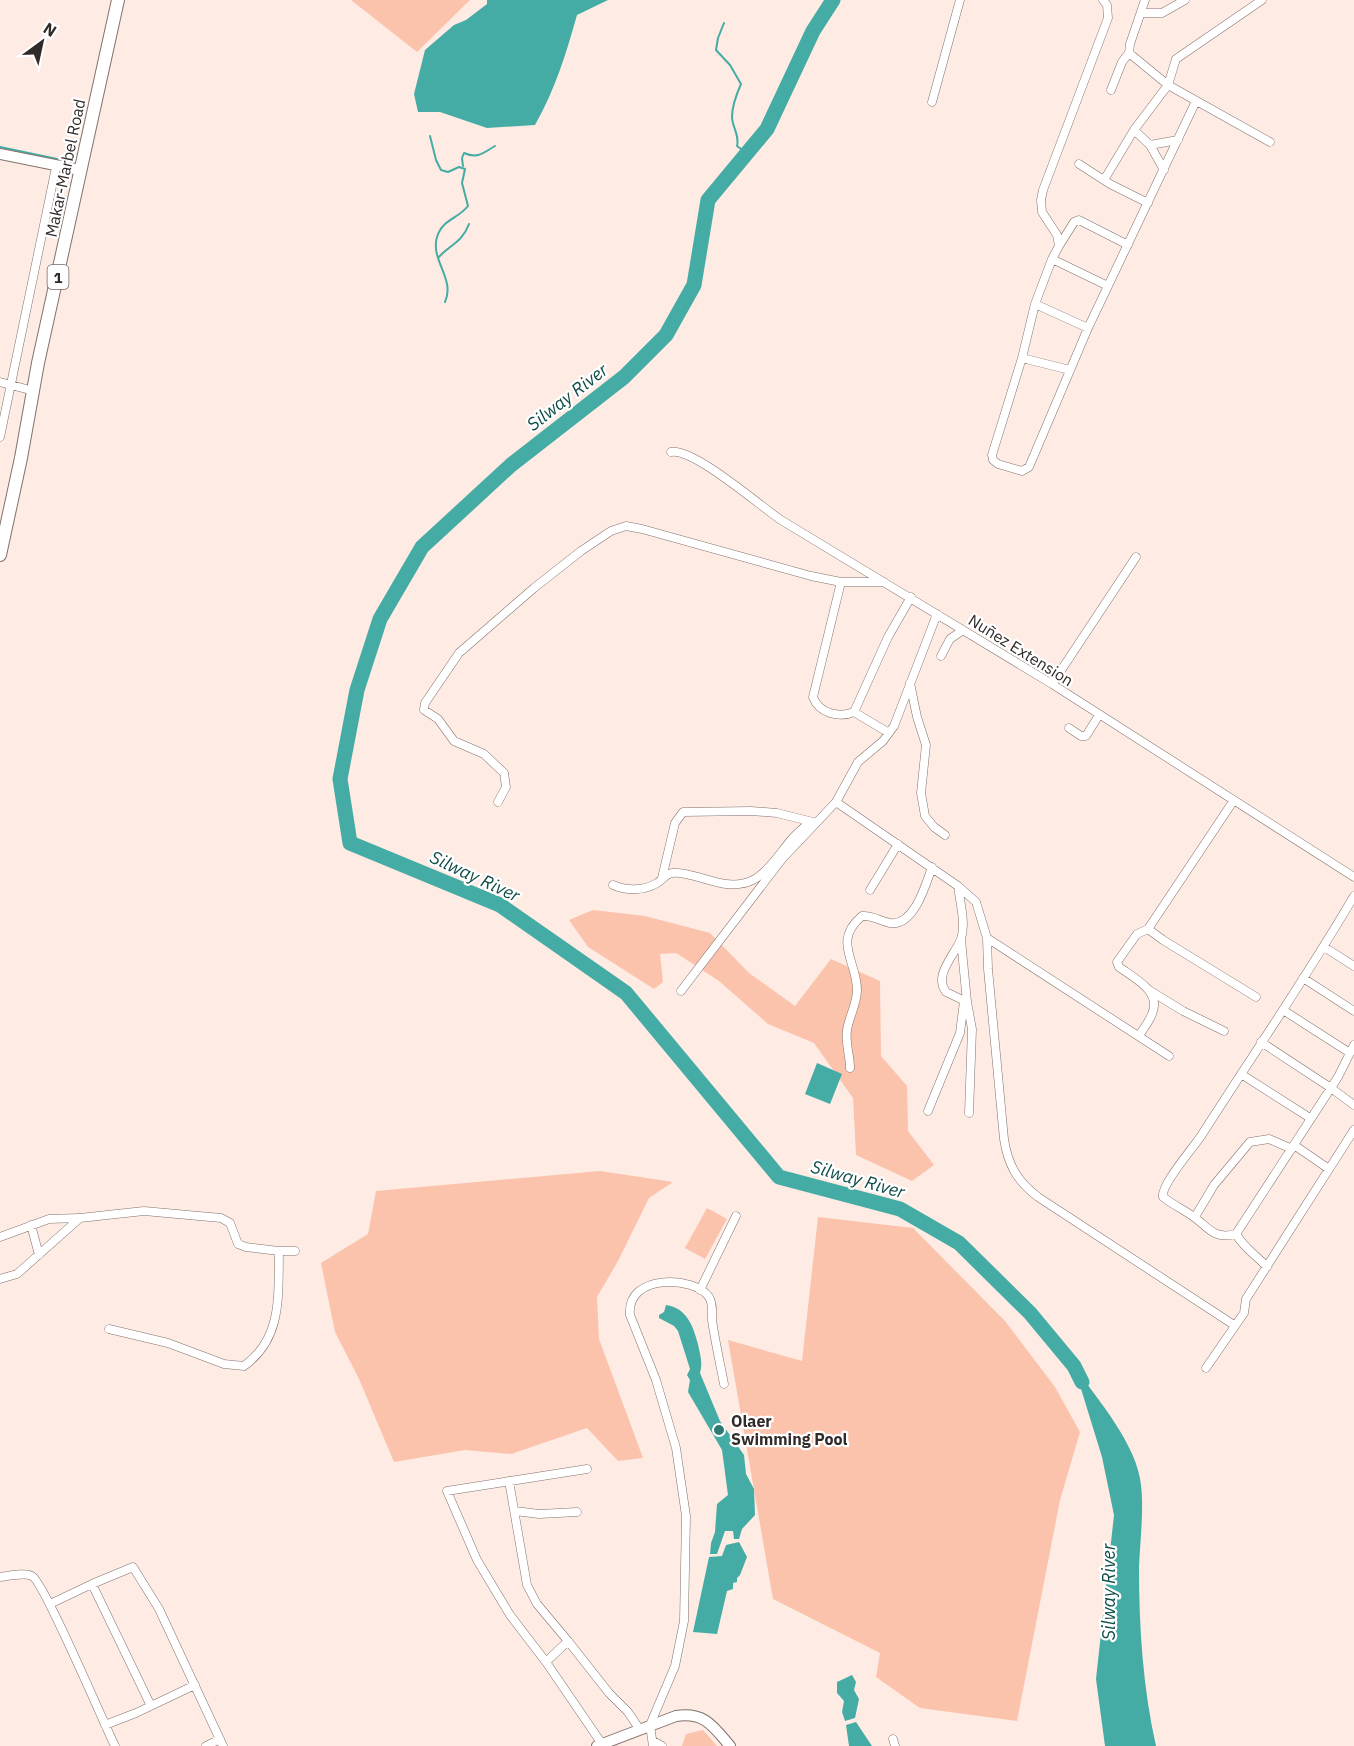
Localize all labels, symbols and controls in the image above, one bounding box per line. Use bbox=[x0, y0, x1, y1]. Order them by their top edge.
north arrow bbox=[12, 12, 72, 72]
text: N bbox=[40, 18, 60, 41]
street label: Makar-Marbel Road bbox=[41, 97, 89, 239]
road number: 1 bbox=[48, 265, 68, 289]
water label: Silway River bbox=[522, 358, 612, 436]
street label: Nuñez Extension bbox=[965, 610, 1077, 690]
water label: Silway River bbox=[426, 845, 524, 907]
water label: Silway River bbox=[808, 1155, 908, 1203]
place label: Olaer Swimming Pool bbox=[731, 1411, 848, 1449]
marker: Olaer Swimming Pool bbox=[712, 1423, 726, 1437]
water label: Silway River bbox=[1097, 1543, 1120, 1640]

